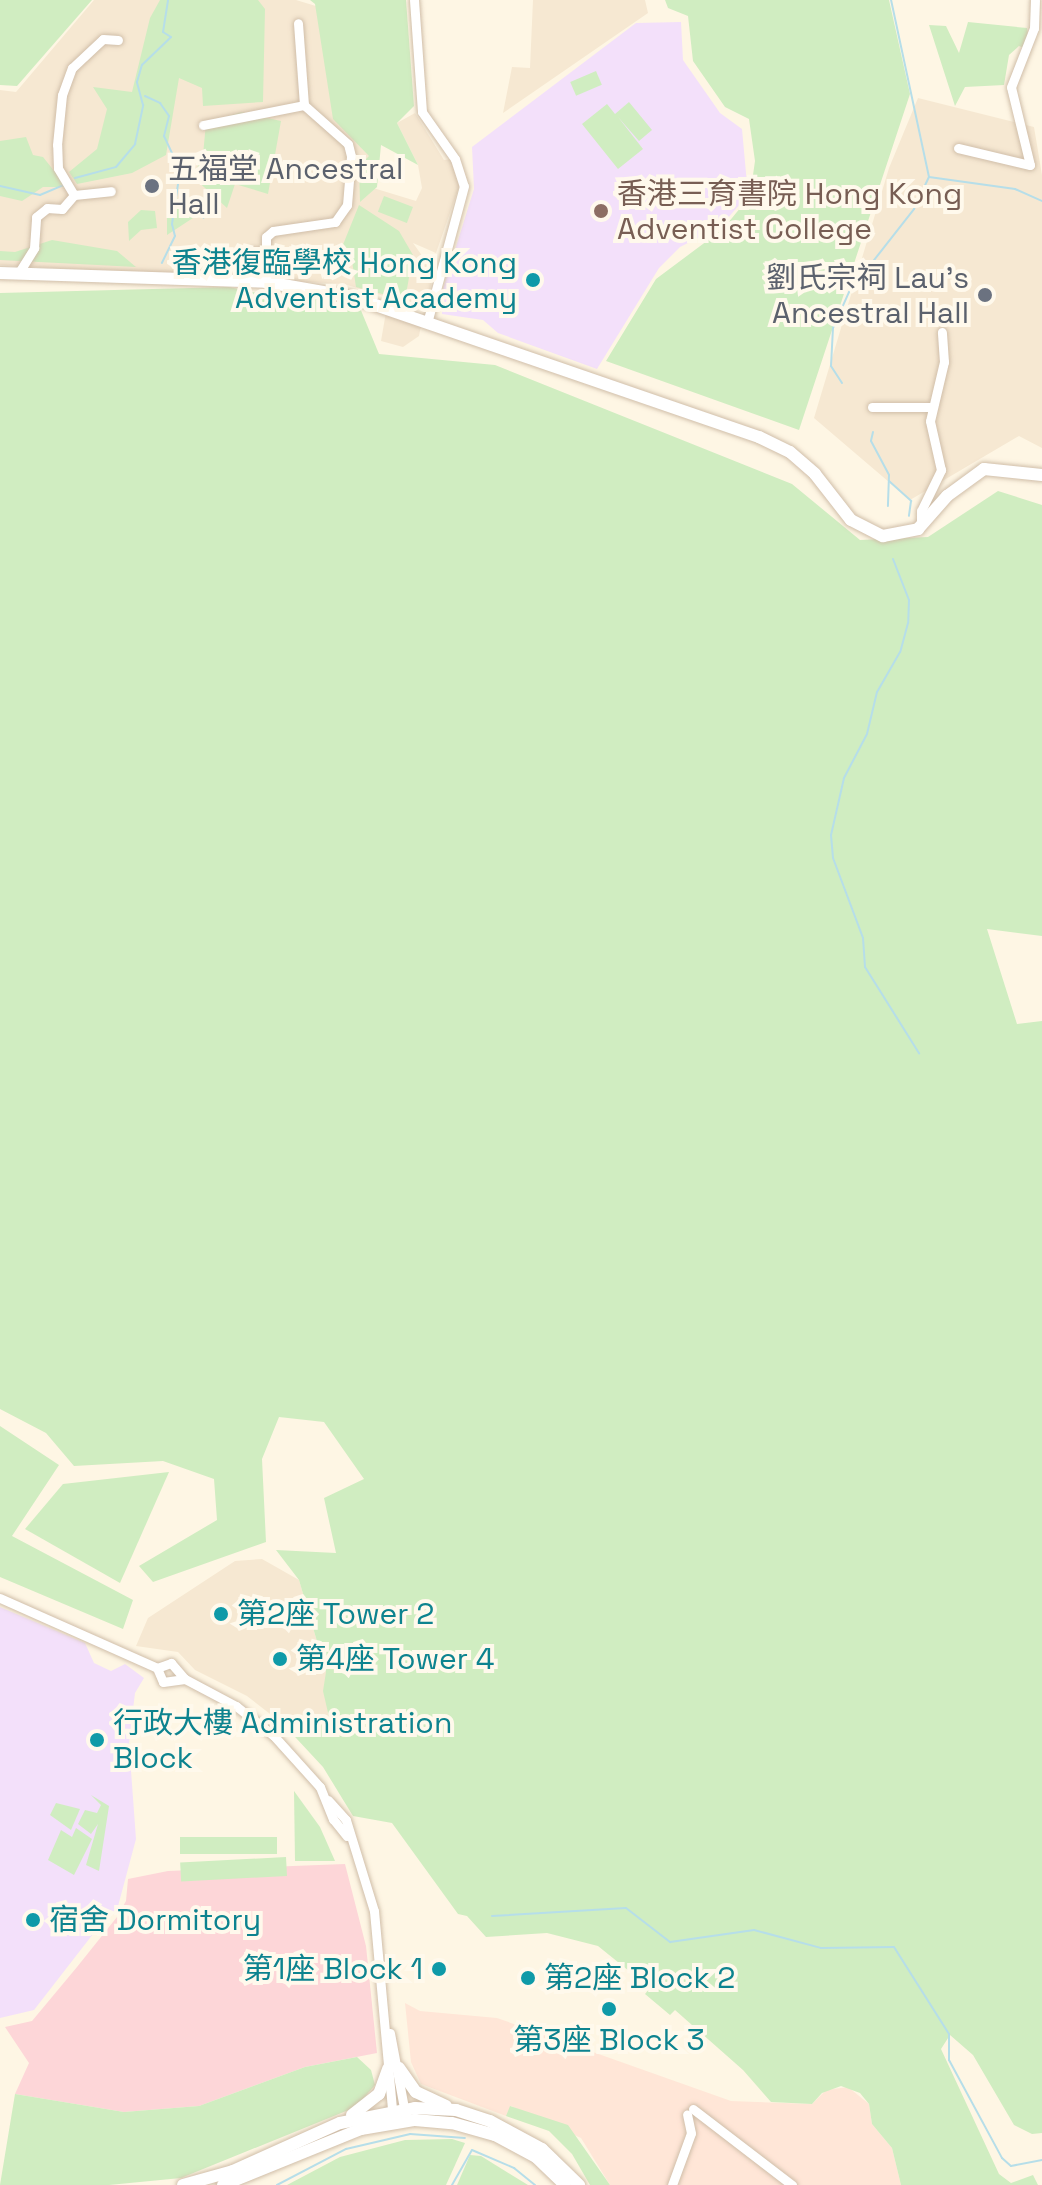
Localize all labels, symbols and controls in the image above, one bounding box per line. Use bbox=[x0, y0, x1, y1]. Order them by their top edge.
place label: 五福堂 Ancestral Hall bbox=[168, 151, 403, 222]
place label: 香港三育書院 Hong Kong Adventist College bbox=[617, 176, 962, 246]
marker: 五福堂 Ancestral Hall bbox=[143, 177, 161, 195]
marker: 香港三育書院 Hong Kong Adventist College bbox=[592, 202, 610, 220]
place label: 香港復臨學校 Hong Kong Adventist Academy bbox=[172, 245, 517, 316]
place label: 劉氏宗祠 Lau's Ancestral Hall bbox=[766, 260, 969, 330]
marker: 香港復臨學校 Hong Kong Adventist Academy bbox=[524, 271, 542, 289]
marker: 劉氏宗祠 Lau's Ancestral Hall bbox=[976, 286, 994, 304]
place label: 第2座 Tower 2 bbox=[237, 1596, 434, 1632]
marker: 第2座 Tower 2 bbox=[212, 1605, 230, 1623]
place label: 第4座 Tower 4 bbox=[296, 1641, 495, 1677]
marker: 第4座 Tower 4 bbox=[271, 1650, 289, 1668]
place label: 行政大樓 Administration Block bbox=[113, 1705, 452, 1776]
marker: 行政大樓 Administration Block bbox=[88, 1731, 106, 1749]
place label: 宿舍 Dormitory bbox=[49, 1902, 261, 1938]
marker: 宿舍 Dormitory bbox=[24, 1911, 42, 1929]
place label: 第1座 Block 1 bbox=[243, 1951, 423, 1987]
marker: 第1座 Block 1 bbox=[430, 1960, 448, 1978]
place label: 第2座 Block 2 bbox=[544, 1960, 735, 1996]
marker: 第2座 Block 2 bbox=[519, 1969, 537, 1987]
marker: 第3座 Block 3 bbox=[600, 2000, 618, 2018]
place label: 第3座 Block 3 bbox=[513, 2022, 705, 2058]

